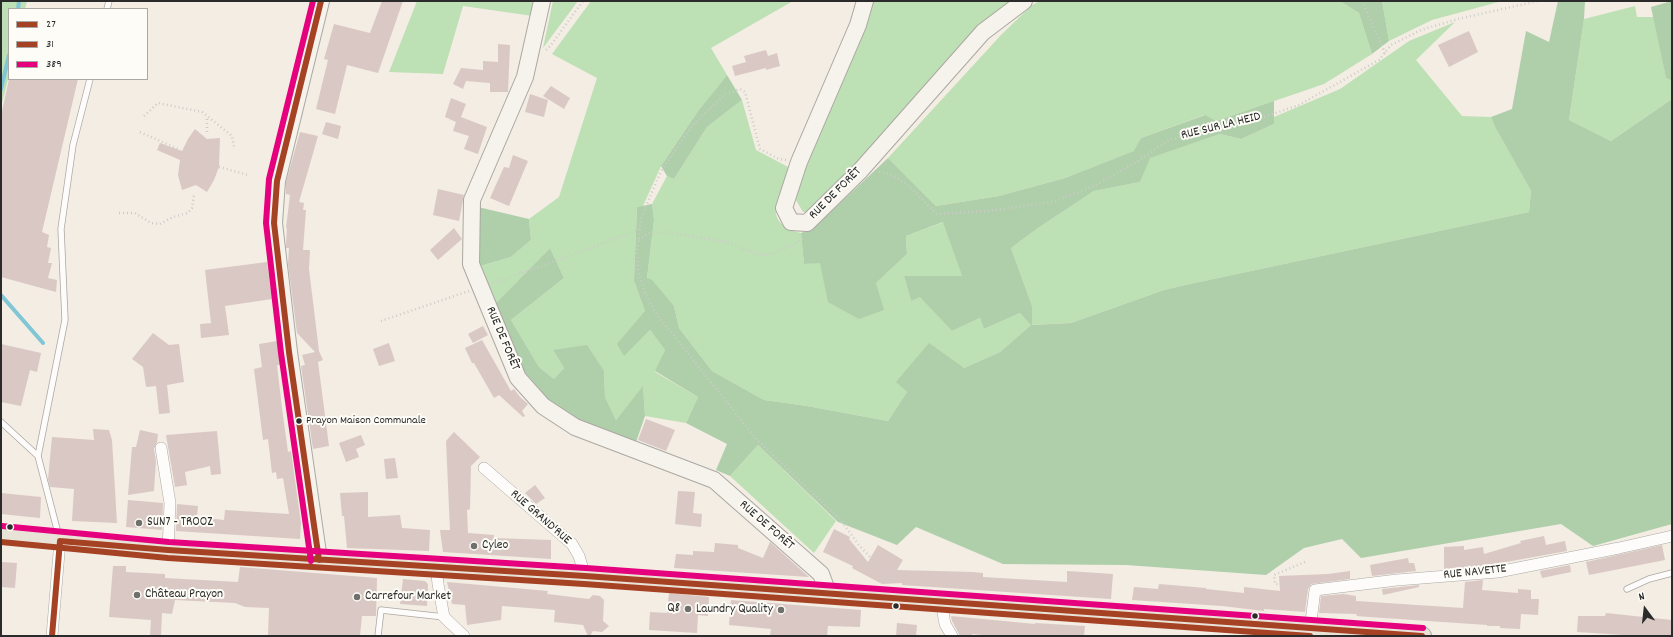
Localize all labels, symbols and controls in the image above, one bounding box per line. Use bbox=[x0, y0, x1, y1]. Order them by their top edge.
legend bbox=[8, 8, 148, 80]
text: 27 bbox=[46, 16, 56, 33]
text: 31 bbox=[46, 36, 54, 53]
text: 389 bbox=[46, 56, 62, 73]
street label: RUE SUR LA HEID bbox=[1180, 110, 1262, 144]
street label: RUE DE FORÊT bbox=[807, 165, 865, 223]
street label: RUE DE FORÊT bbox=[482, 305, 522, 373]
place label: Prayon Maison Communale bbox=[306, 414, 426, 428]
marker: Prayon Maison Communale bbox=[294, 416, 304, 426]
street label: RUE GRAND'RUE bbox=[506, 487, 574, 549]
street label: RUE DE FORÊT bbox=[735, 498, 797, 554]
place label: SUN7 - TROOZ bbox=[147, 515, 213, 531]
marker: SUN7 - TROOZ bbox=[134, 518, 144, 528]
unlabelled marker bbox=[5, 522, 15, 532]
place label: Cyleo bbox=[482, 538, 508, 554]
marker: Cyleo bbox=[469, 541, 479, 551]
street label: RUE NAVETTE bbox=[1443, 562, 1507, 584]
place label: Château Prayon bbox=[145, 587, 223, 603]
place label: Carrefour Market bbox=[365, 589, 451, 605]
north arrow bbox=[1625, 589, 1665, 629]
text: N bbox=[1637, 589, 1647, 606]
marker: Château Prayon bbox=[132, 590, 142, 600]
marker: Carrefour Market bbox=[352, 592, 362, 602]
place label: Q8 bbox=[667, 601, 680, 617]
unlabelled marker bbox=[891, 601, 901, 611]
place label: Laundry Quality bbox=[696, 602, 773, 618]
marker: Q8 bbox=[683, 604, 693, 614]
marker: Laundry Quality bbox=[776, 605, 786, 615]
unlabelled marker bbox=[1250, 611, 1260, 621]

